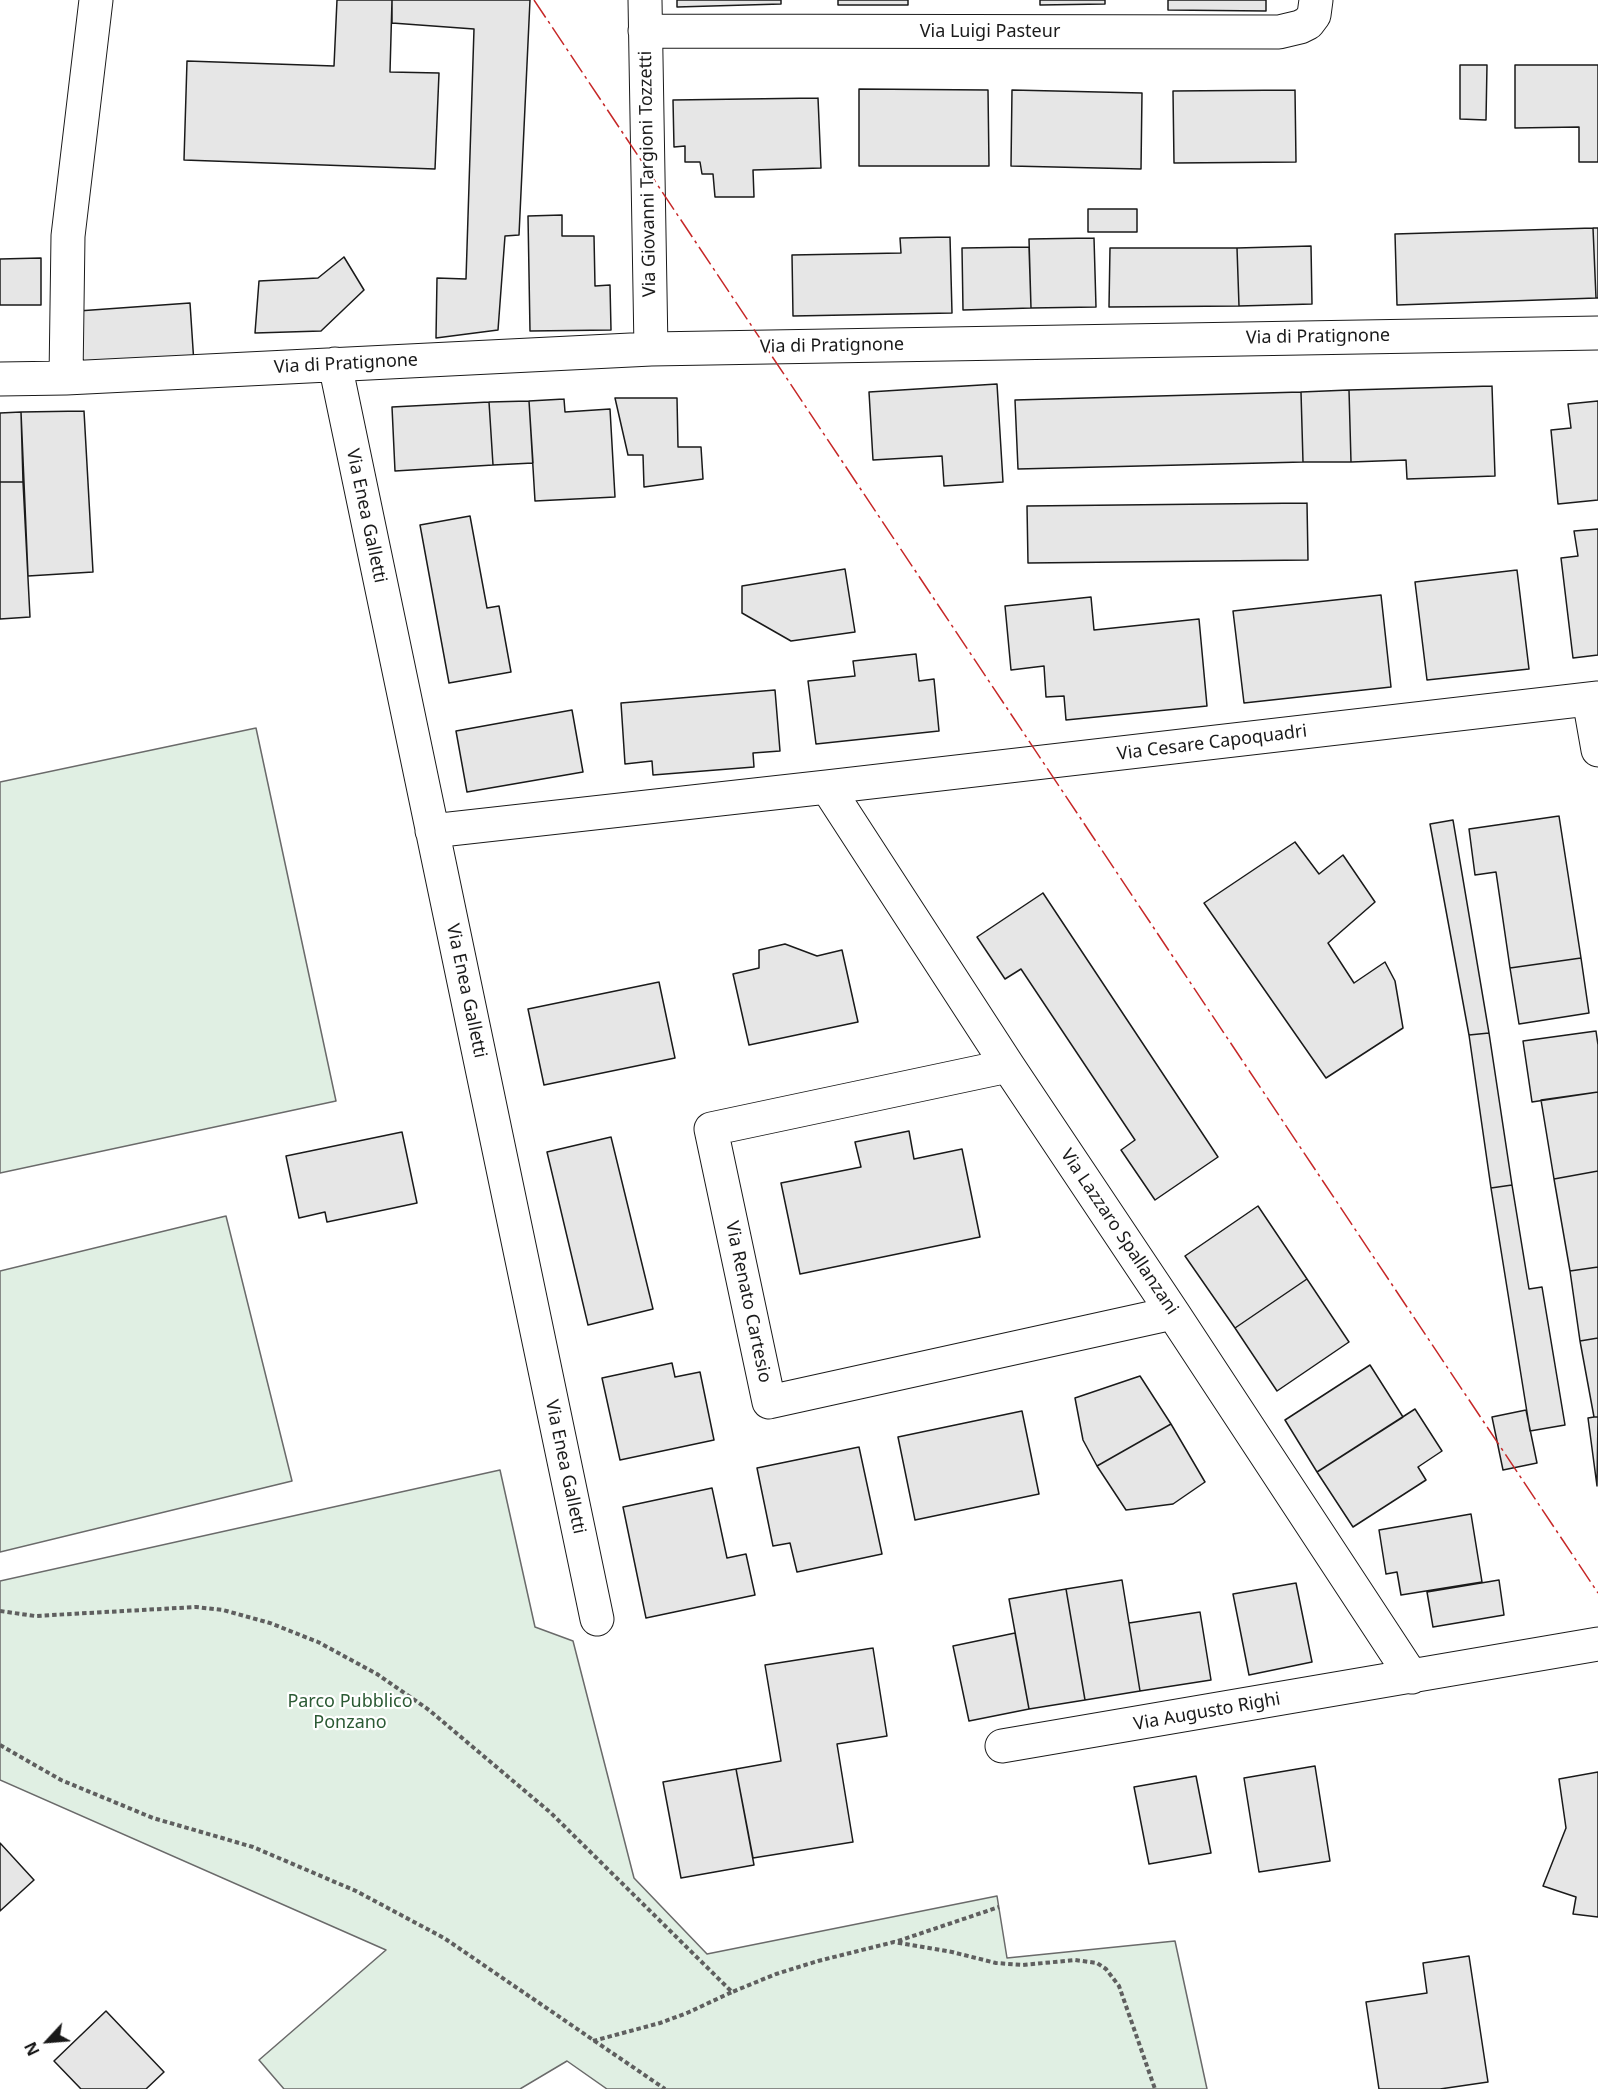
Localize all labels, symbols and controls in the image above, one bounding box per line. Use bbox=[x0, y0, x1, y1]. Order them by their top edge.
street label: Via Luigi Pasteur bbox=[920, 21, 1060, 43]
street label: Via Giovanni Targioni Tozzetti bbox=[635, 51, 661, 297]
street label: Via di Pratignone bbox=[1246, 325, 1390, 349]
street label: Via di Pratignone bbox=[760, 334, 904, 358]
street label: Via di Pratignone bbox=[273, 349, 419, 379]
street label: Via Enea Galletti bbox=[341, 447, 391, 585]
street label: Via Cesare Capoquadri bbox=[1116, 721, 1308, 765]
street label: Via Enea Galletti bbox=[441, 922, 491, 1060]
street label: Via Lazzaro Spallanzani bbox=[1055, 1145, 1183, 1319]
street label: Via Renato Cartesio bbox=[720, 1219, 776, 1385]
street label: Via Enea Galletti bbox=[540, 1398, 590, 1536]
street label: Via Augusto Righi bbox=[1132, 1688, 1282, 1736]
park label: Parco Pubblico Ponzano bbox=[287, 1691, 413, 1734]
north arrow bbox=[18, 2011, 78, 2071]
text: N bbox=[19, 2038, 45, 2060]

